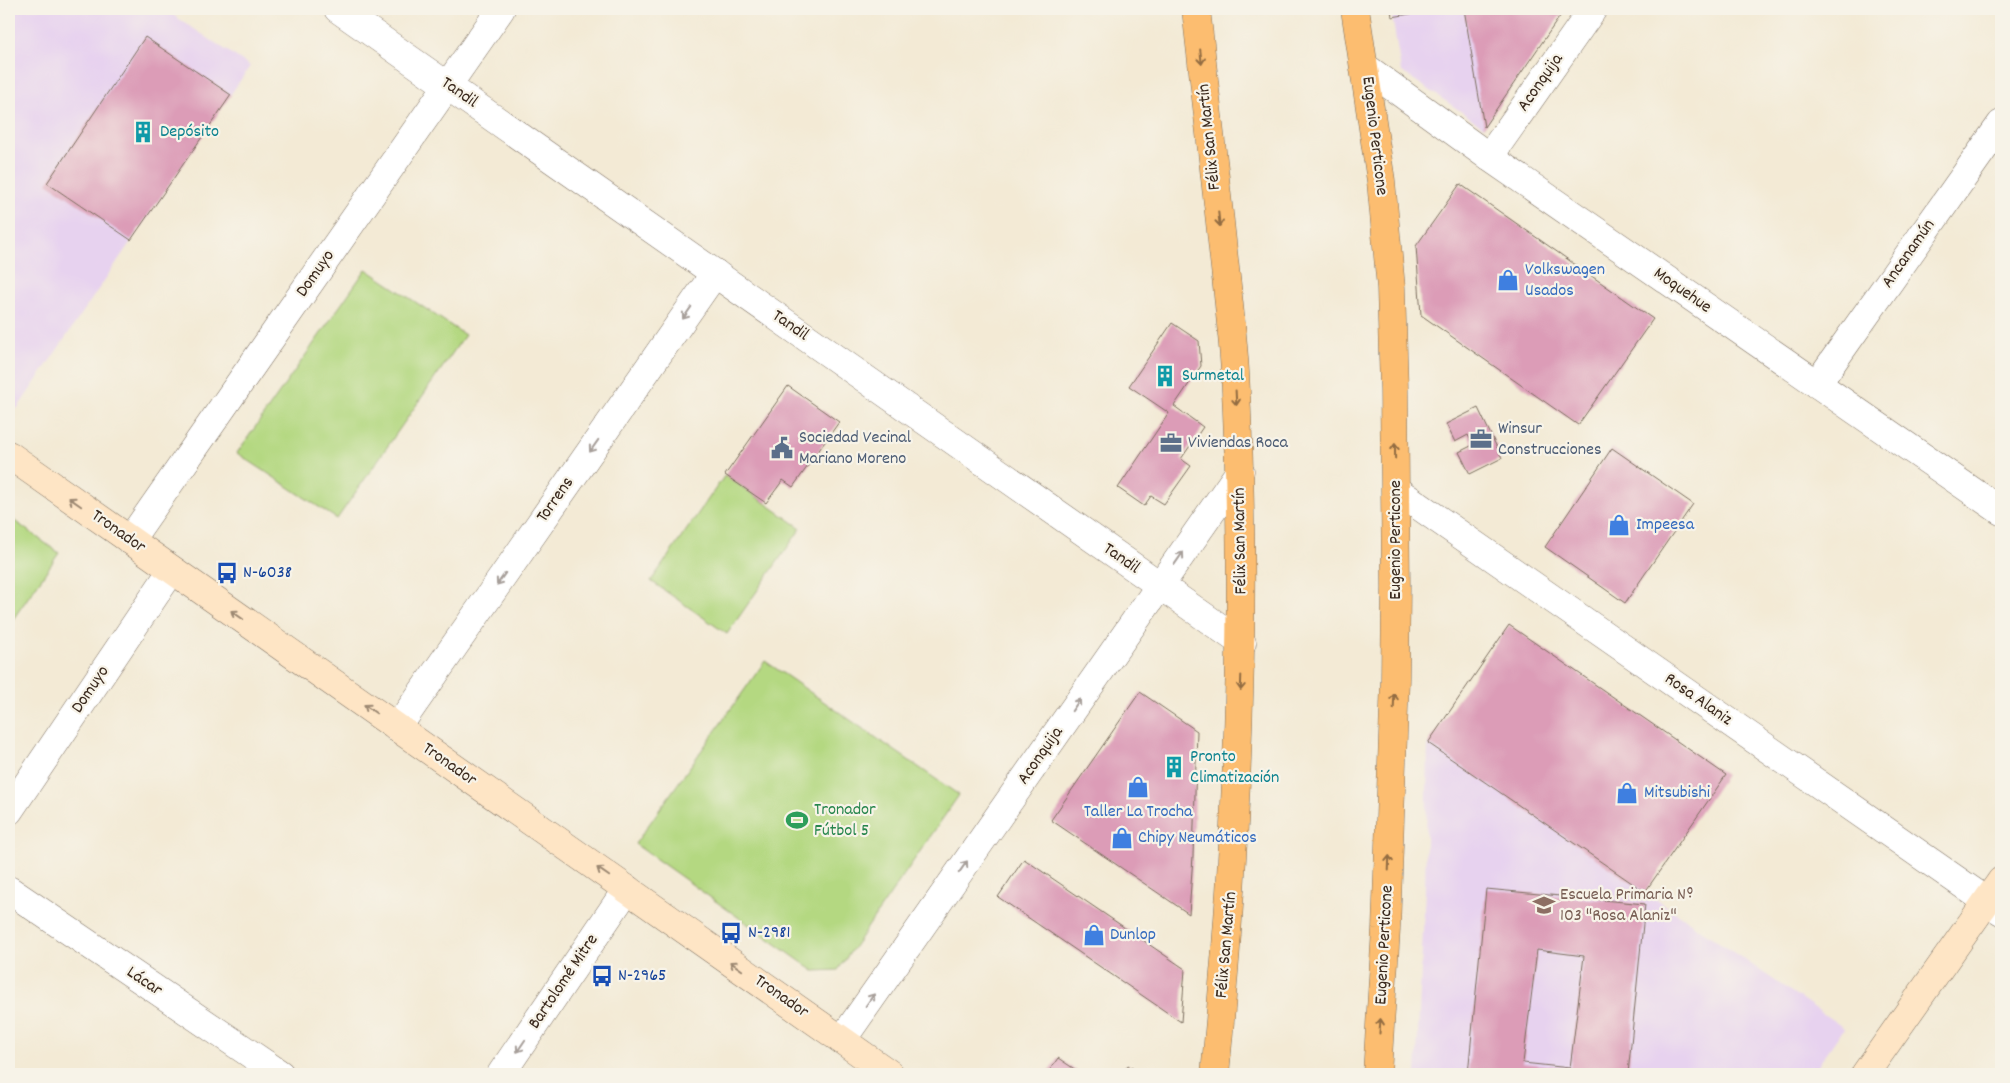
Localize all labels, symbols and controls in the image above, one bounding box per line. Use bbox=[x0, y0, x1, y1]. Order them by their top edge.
one-way arrow bbox=[1196, 49, 1206, 65]
street label: Aconquija bbox=[1512, 49, 1570, 117]
street label: Tandil bbox=[435, 71, 483, 115]
street label: Eugenio Perticone bbox=[1354, 75, 1394, 197]
street label: Félix San Martín bbox=[1192, 83, 1228, 191]
building icon: Depósito bbox=[130, 119, 156, 145]
place label: Depósito bbox=[160, 120, 219, 145]
one-way arrow bbox=[1214, 210, 1224, 226]
street label: Ancanamún bbox=[1876, 214, 1942, 294]
street label: Domuyo bbox=[291, 245, 341, 303]
place label: Volkswagen Usados bbox=[1525, 258, 1605, 304]
street label: Moquehue bbox=[1648, 262, 1716, 320]
shop icon: Volkswagen Usados bbox=[1495, 267, 1521, 293]
street label: Tandil bbox=[766, 304, 814, 348]
one-way arrow bbox=[682, 306, 692, 320]
building icon: Surmetal bbox=[1152, 363, 1178, 389]
place label: Surmetal bbox=[1182, 364, 1245, 389]
one-way arrow bbox=[1232, 390, 1241, 406]
place label: Winsur Construcciones bbox=[1498, 417, 1601, 463]
place label: Sociedad Vecinal Mariano Moreno bbox=[799, 426, 912, 472]
office icon: Winsur Construcciones bbox=[1468, 426, 1494, 452]
office icon: Viviendas Roca bbox=[1158, 430, 1184, 456]
place label: Viviendas Roca bbox=[1188, 431, 1289, 456]
public building icon: Sociedad Vecinal Mariano Moreno bbox=[769, 435, 795, 461]
one-way arrow bbox=[589, 439, 599, 453]
one-way arrow bbox=[1390, 443, 1400, 460]
street label: Torrens bbox=[531, 472, 581, 528]
street label: Eugenio Perticone bbox=[1384, 480, 1409, 600]
street label: Félix San Martín bbox=[1228, 487, 1254, 595]
one-way arrow bbox=[69, 496, 82, 507]
street label: Tronador bbox=[86, 504, 151, 560]
shop icon: Impeesa bbox=[1606, 512, 1632, 538]
place label: Impeesa bbox=[1636, 513, 1695, 538]
street label: Tandil bbox=[1097, 537, 1145, 581]
one-way arrow bbox=[1174, 551, 1184, 565]
bus stop icon: N-6038 bbox=[214, 560, 240, 586]
place label: N-6038 bbox=[243, 561, 292, 586]
one-way arrow bbox=[496, 572, 506, 586]
one-way arrow bbox=[230, 610, 244, 620]
street label: Domuyo bbox=[66, 661, 116, 719]
street label: Rosa Alaniz bbox=[1659, 667, 1737, 733]
one-way arrow bbox=[1236, 674, 1245, 690]
one-way arrow bbox=[1390, 693, 1399, 709]
one-way arrow bbox=[1071, 698, 1081, 712]
one-way arrow bbox=[363, 704, 377, 714]
street label: Aconquija bbox=[1012, 722, 1070, 790]
street label: Tronador bbox=[417, 737, 482, 793]
place label: Pronto Climatización bbox=[1190, 745, 1279, 791]
building icon: Pronto Climatización bbox=[1161, 754, 1187, 780]
shop icon: Taller La Trocha bbox=[1125, 774, 1151, 800]
shop icon: Mitsubishi bbox=[1614, 780, 1640, 806]
place label: Mitsubishi bbox=[1644, 781, 1710, 806]
place label: Tronador Fútbol 5 bbox=[814, 798, 876, 844]
place label: Taller La Trocha bbox=[1084, 800, 1193, 825]
sports icon: Tronador Fútbol 5 bbox=[784, 807, 810, 833]
shop icon: Chipy Neumáticos bbox=[1109, 825, 1135, 851]
place label: Chipy Neumáticos bbox=[1138, 826, 1257, 851]
one-way arrow bbox=[1384, 856, 1393, 872]
one-way arrow bbox=[958, 860, 968, 874]
one-way arrow bbox=[596, 867, 610, 877]
place label: Escuela Primaria Nº 103 "Rosa Alaniz" bbox=[1560, 883, 1694, 929]
street label: Eugenio Perticone bbox=[1369, 885, 1401, 1005]
street label: Félix San Martín bbox=[1210, 891, 1244, 999]
school or university icon: Escuela Primaria Nº 103 "Rosa Alaniz" bbox=[1531, 892, 1557, 918]
bus stop icon: N-2981 bbox=[718, 920, 744, 946]
place label: N-2981 bbox=[748, 921, 790, 946]
shop icon: Dunlop bbox=[1081, 922, 1107, 948]
place label: Dunlop bbox=[1110, 923, 1156, 948]
street label: Bartolomé Mitre bbox=[523, 929, 605, 1035]
street label: Lácar bbox=[121, 961, 167, 1003]
one-way arrow bbox=[729, 961, 743, 971]
bus stop icon: N-2965 bbox=[589, 963, 615, 989]
place label: N-2965 bbox=[618, 964, 666, 989]
street label: Tronador bbox=[749, 969, 814, 1025]
one-way arrow bbox=[865, 993, 875, 1007]
one-way arrow bbox=[1376, 1018, 1385, 1034]
one-way arrow bbox=[516, 1038, 526, 1052]

